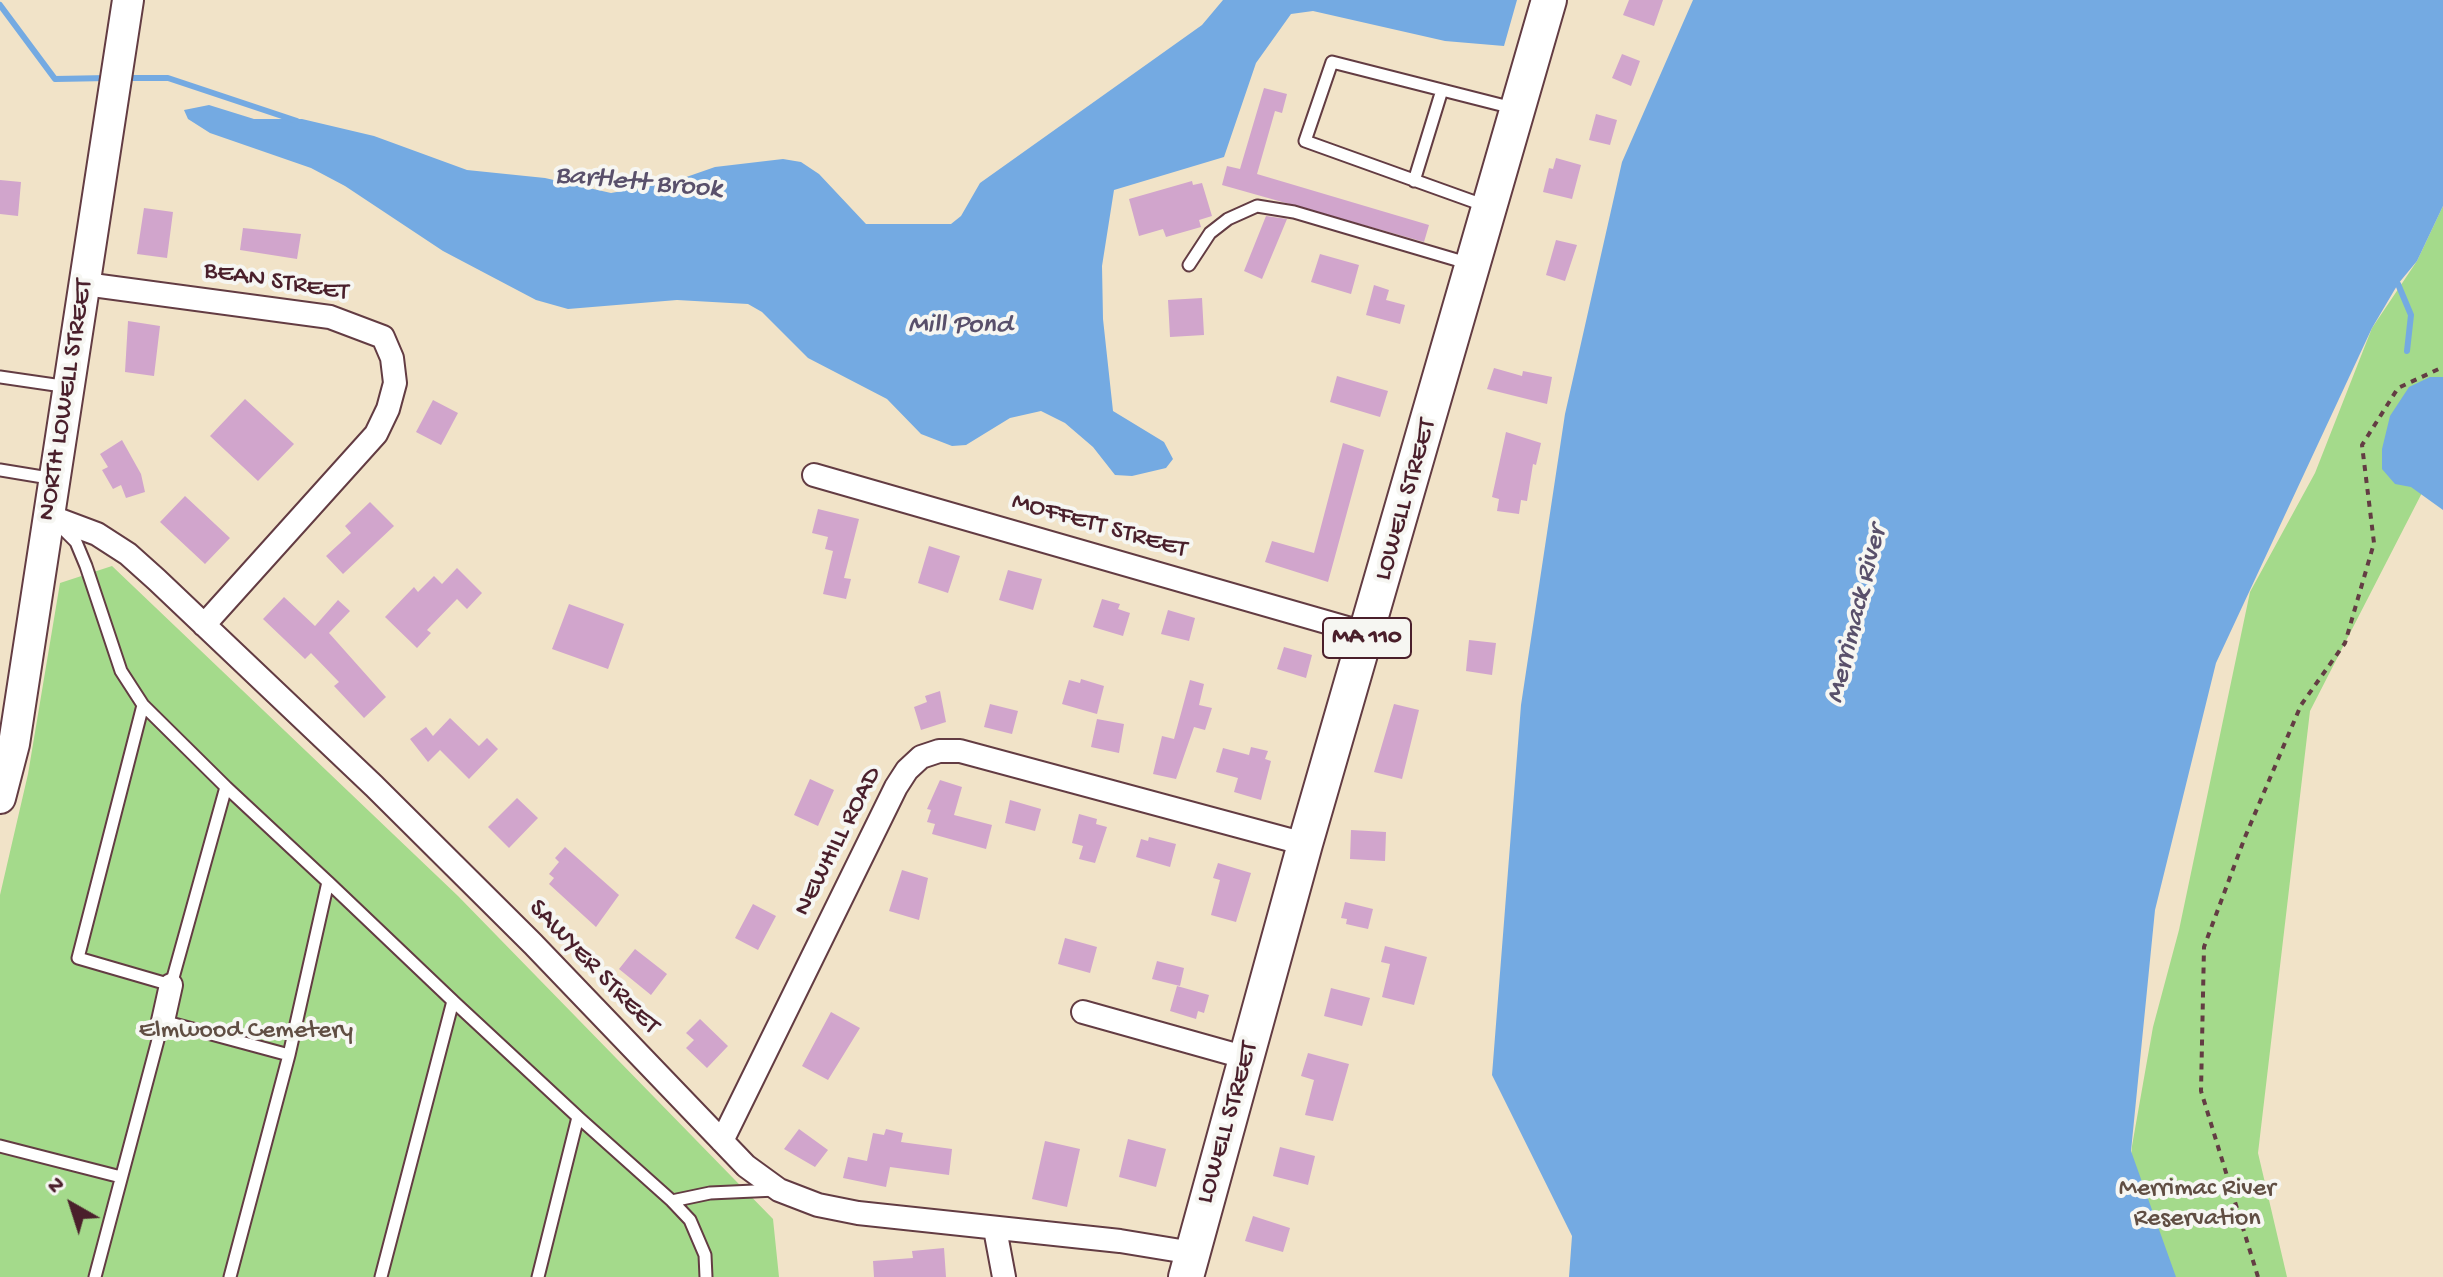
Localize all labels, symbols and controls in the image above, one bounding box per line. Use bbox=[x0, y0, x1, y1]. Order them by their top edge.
water label: Bartlett Brook bbox=[553, 160, 723, 208]
street label: BEAN STREET bbox=[201, 256, 351, 310]
street label: NORTH LOWELL STREET bbox=[33, 277, 101, 523]
water label: Mill Pond bbox=[908, 310, 1012, 344]
street label: LOWELL STREET bbox=[1369, 416, 1445, 584]
street label: MOFFETT STREET bbox=[1008, 487, 1190, 567]
water label: Merrimack River bbox=[1820, 523, 1896, 707]
road number: MA 110 bbox=[1323, 618, 1411, 658]
street label: NEWHILL ROAD bbox=[788, 762, 890, 922]
street label: SAWYER STREET bbox=[521, 894, 665, 1042]
park label: Elmwood Cemetery bbox=[139, 1016, 353, 1048]
street label: LOWELL STREET bbox=[1191, 1039, 1267, 1207]
north arrow bbox=[32, 1165, 112, 1245]
text: N bbox=[43, 1172, 71, 1201]
park label: Merrimac River Reservation bbox=[2119, 1174, 2275, 1236]

